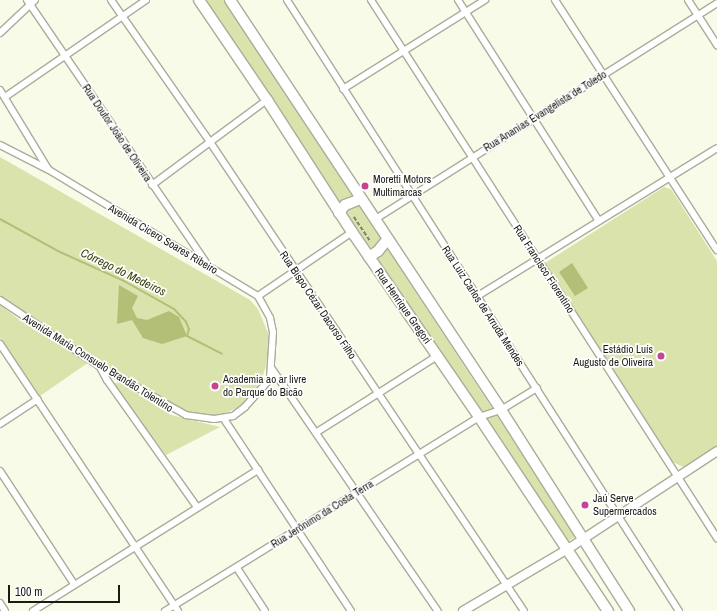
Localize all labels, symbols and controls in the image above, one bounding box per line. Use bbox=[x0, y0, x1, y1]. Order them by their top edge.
street label: Rua Ananias Evangelista de Toledo bbox=[481, 67, 609, 155]
street label: Rua Doutor João de Oliveira bbox=[79, 82, 155, 184]
place label: Moretti Motors Multimarcas bbox=[373, 173, 431, 199]
marker: Moretti Motors Multimarcas bbox=[360, 181, 370, 191]
street label: Avenida Cicero Soares Ribeiro bbox=[106, 201, 220, 277]
street label: Rua Francisco Fiorentino bbox=[511, 223, 577, 315]
street label: Rua Luiz Carlos de Arruda Mendes bbox=[439, 243, 527, 369]
water label: Córrego do Medeiros bbox=[78, 246, 168, 300]
street label: Rua Bispo Cézar Dacorso Filho bbox=[277, 249, 359, 361]
street label: Rua Henrique Gregori bbox=[372, 266, 434, 346]
street label: Avenida Maria Consuelo Brandão Tolentino bbox=[20, 311, 176, 415]
place label: Estádio Luís Augusto de Oliveira bbox=[573, 343, 653, 369]
marker: Estádio Luís Augusto de Oliveira bbox=[656, 351, 666, 361]
place label: Academia ao ar livre do Parque do Bicão bbox=[223, 373, 306, 399]
marker: Academia ao ar livre do Parque do Bicão bbox=[210, 381, 220, 391]
street label: Rua Jerônimo da Costa Terra bbox=[268, 477, 376, 551]
place label: Jaú Serve Supermercados bbox=[593, 492, 657, 518]
marker: Jaú Serve Supermercados bbox=[580, 500, 590, 510]
scale bar bbox=[10, 577, 122, 603]
text: 100 m bbox=[15, 584, 42, 600]

